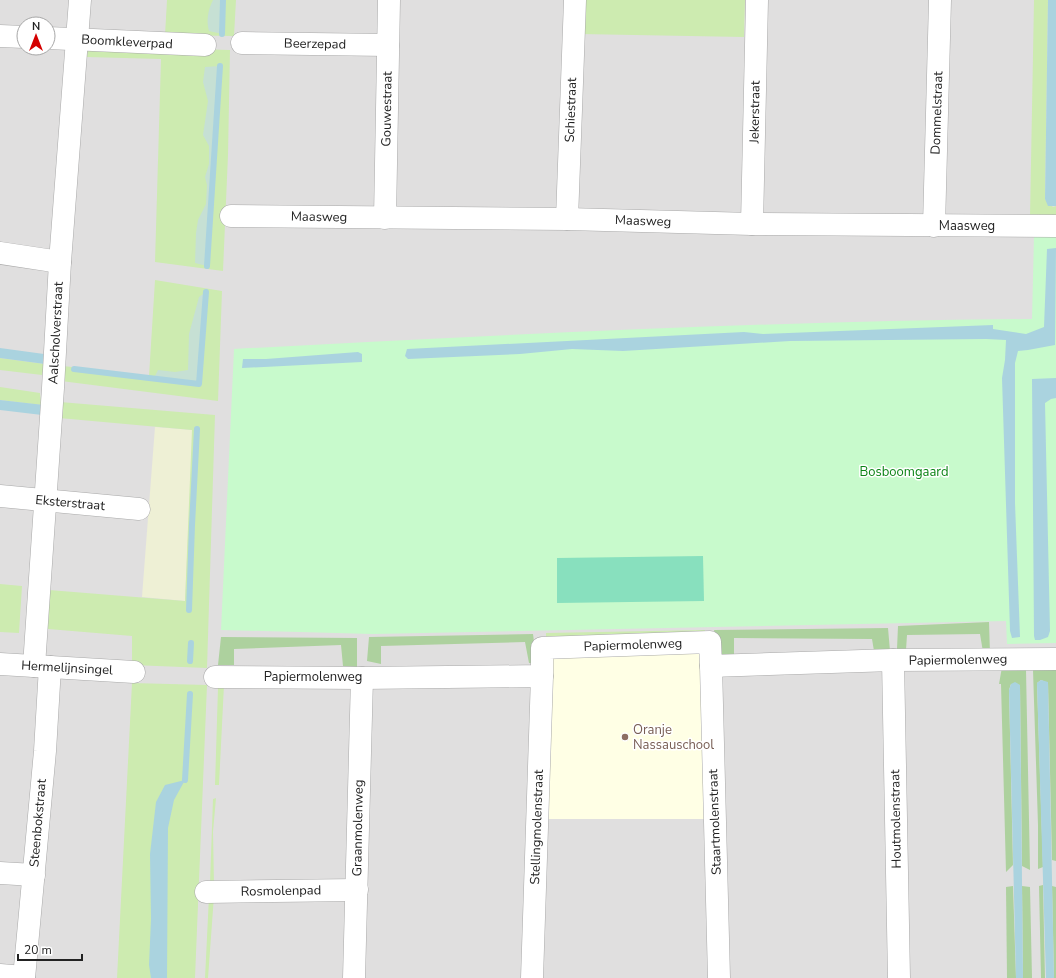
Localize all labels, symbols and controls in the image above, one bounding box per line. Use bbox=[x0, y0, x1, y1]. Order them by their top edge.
north arrow bbox=[16, 16, 56, 56]
text: N bbox=[32, 19, 40, 34]
street label: Boomkleverpad bbox=[81, 31, 173, 53]
street label: Beerzepad bbox=[284, 34, 346, 54]
street label: Gouwestraat bbox=[377, 71, 397, 147]
street label: Dommelstraat bbox=[927, 71, 947, 155]
street label: Schiestraat bbox=[561, 77, 581, 143]
street label: Jekerstraat bbox=[745, 80, 765, 144]
street label: Maasweg bbox=[291, 208, 347, 226]
street label: Maasweg bbox=[615, 211, 671, 231]
street label: Maasweg bbox=[939, 217, 995, 235]
street label: Aalscholverstraat bbox=[44, 281, 68, 385]
park label: Bosboomgaard bbox=[860, 463, 948, 481]
street label: Eksterstraat bbox=[34, 491, 106, 515]
street label: Papiermolenweg bbox=[583, 634, 683, 656]
street label: Papiermolenweg bbox=[908, 650, 1008, 670]
street label: Hermelijnsingel bbox=[21, 657, 113, 679]
street label: Papiermolenweg bbox=[264, 668, 362, 686]
place label: Oranje Nassauschool bbox=[633, 721, 714, 754]
marker: Oranje Nassauschool bbox=[620, 732, 630, 742]
street label: Staartmolenstraat bbox=[704, 768, 726, 875]
street label: Stellingmolenstraat bbox=[526, 769, 548, 885]
street label: Houtmolenstraat bbox=[886, 769, 906, 869]
street label: Steenbokstraat bbox=[25, 778, 51, 868]
street label: Graanmolenweg bbox=[348, 779, 368, 877]
street label: Rosmolenpad bbox=[241, 881, 321, 901]
scale bar bbox=[18, 936, 82, 962]
text: 20 m bbox=[24, 942, 52, 958]

